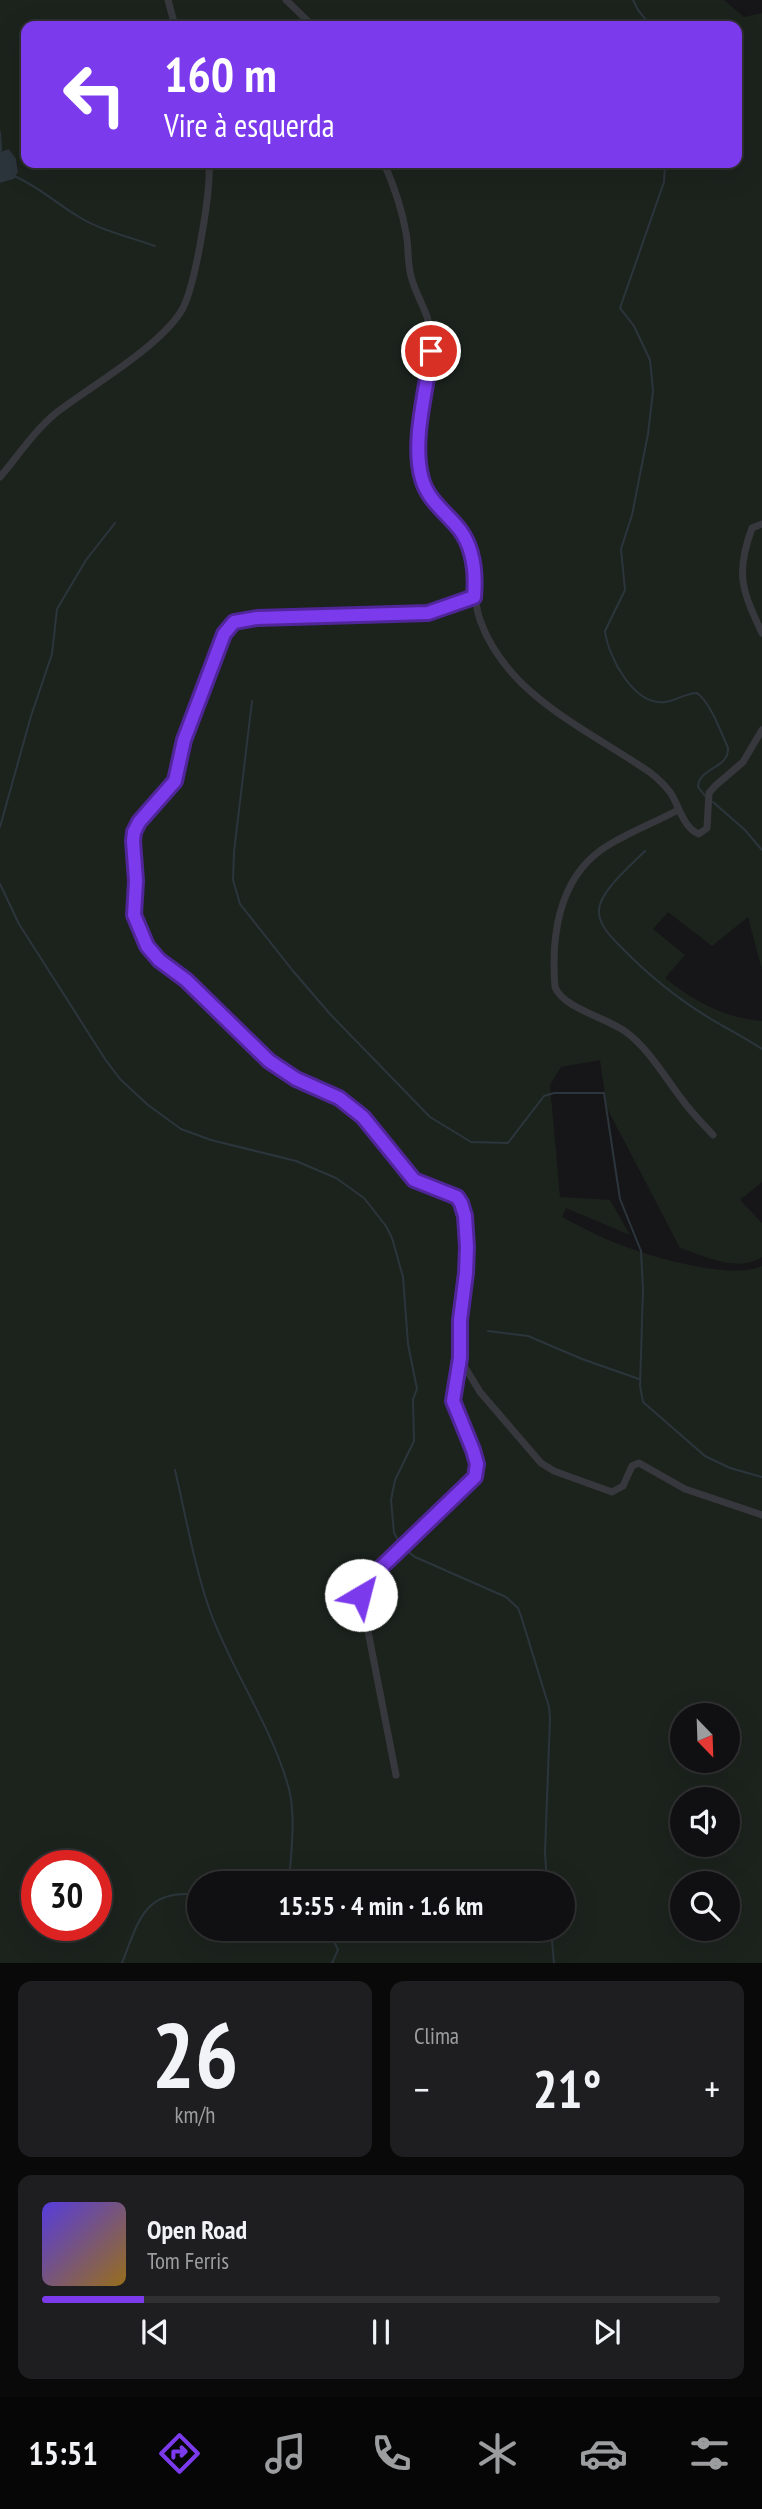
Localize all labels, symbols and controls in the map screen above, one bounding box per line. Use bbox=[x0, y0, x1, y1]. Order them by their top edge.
text: 160 m bbox=[164, 42, 277, 106]
icon: left bbox=[49, 49, 140, 140]
text: Vire à esquerda bbox=[164, 104, 335, 146]
pin bbox=[401, 321, 461, 381]
icon: arrive bbox=[412, 332, 450, 370]
position arrow bbox=[324, 1558, 398, 1632]
north arrow bbox=[670, 1703, 740, 1773]
map controls bbox=[670, 1703, 740, 1941]
button: sound bbox=[670, 1787, 740, 1857]
speed limit sign: 30 bbox=[21, 1850, 112, 1941]
button: search bbox=[670, 1871, 740, 1941]
text: 15:55 · 4 min · 1.6 km bbox=[279, 1889, 483, 1922]
text: 26 bbox=[152, 1995, 239, 2113]
text: Clima bbox=[414, 2021, 459, 2050]
text: 21° bbox=[533, 2055, 601, 2122]
text: − bbox=[414, 2064, 430, 2113]
text: + bbox=[704, 2064, 720, 2113]
text: km/h bbox=[175, 2100, 215, 2129]
text: Open Road bbox=[147, 2213, 247, 2246]
text: Tom Ferris bbox=[147, 2246, 229, 2275]
icon: previous bbox=[136, 2313, 174, 2351]
icon: pause bbox=[362, 2313, 400, 2351]
icon: next bbox=[588, 2313, 626, 2351]
icon: directions bbox=[155, 2429, 204, 2478]
icon: music bbox=[261, 2429, 310, 2478]
icon: phone bbox=[367, 2429, 416, 2478]
icon: climate bbox=[473, 2429, 522, 2478]
icon: car bbox=[579, 2429, 628, 2478]
icon: filters bbox=[685, 2429, 734, 2478]
text: 15:51 bbox=[28, 2432, 98, 2474]

